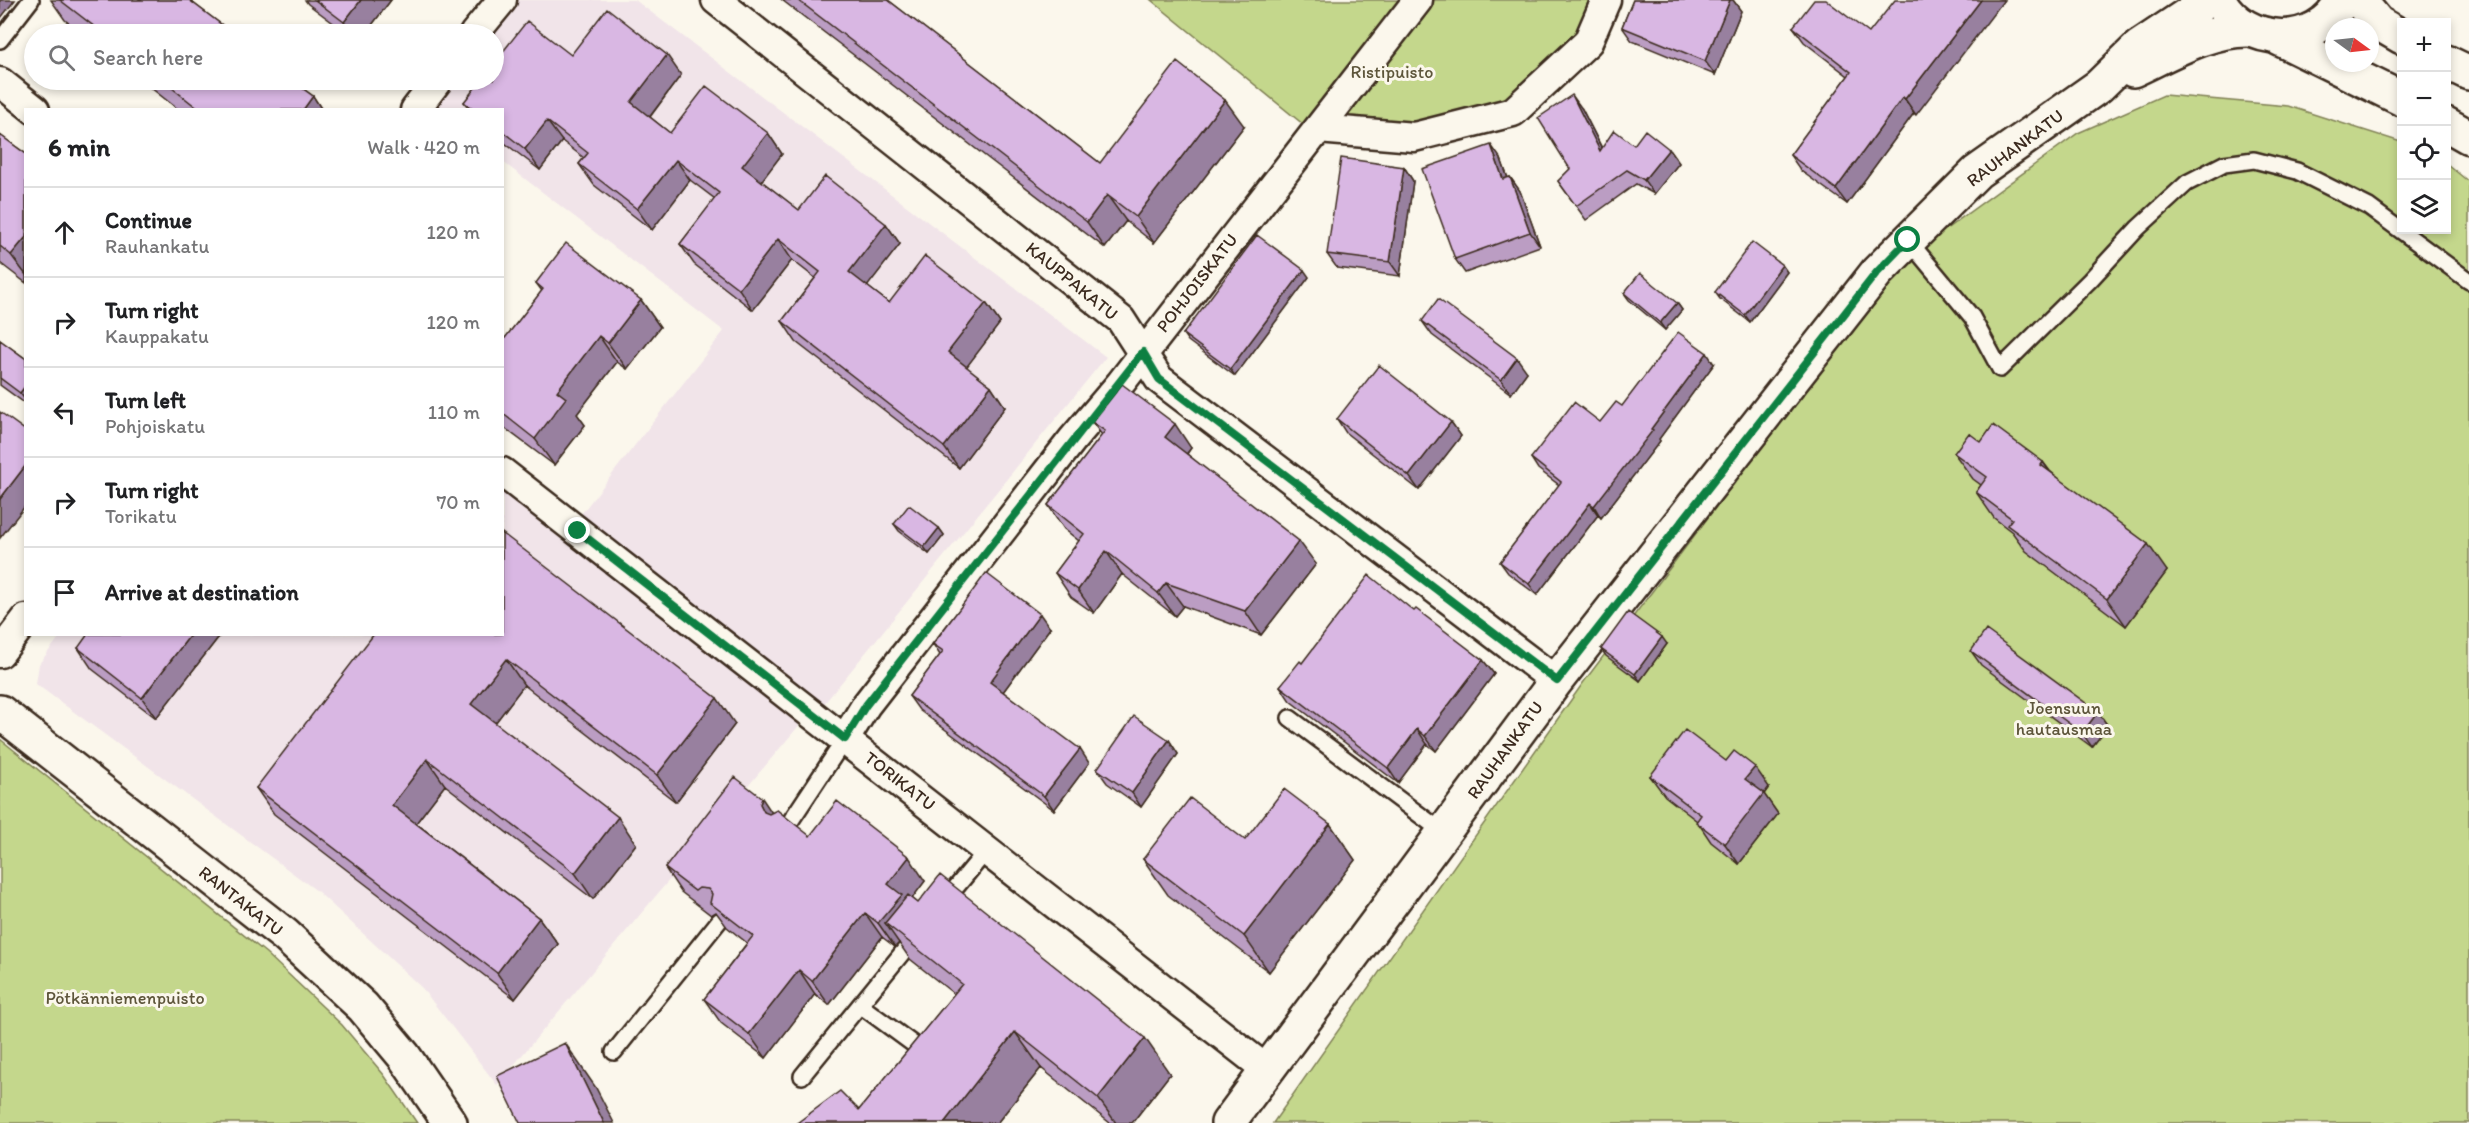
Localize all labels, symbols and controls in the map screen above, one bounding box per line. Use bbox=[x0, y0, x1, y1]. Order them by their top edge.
north arrow bbox=[2325, 18, 2379, 72]
map controls bbox=[2397, 18, 2451, 234]
button: + bbox=[2397, 18, 2451, 72]
search box bbox=[24, 24, 504, 90]
icon: search bbox=[45, 41, 78, 74]
text: Search here bbox=[93, 44, 203, 71]
park label: Ristipuisto bbox=[1351, 61, 1433, 83]
button: − bbox=[2397, 72, 2451, 126]
street label: RAUHANKATU bbox=[1962, 104, 2068, 192]
button: locate bbox=[2397, 126, 2451, 180]
text: 6 min bbox=[48, 131, 110, 163]
text: Walk · 420 m bbox=[367, 135, 480, 159]
button: layers bbox=[2397, 180, 2451, 234]
text: Continue bbox=[105, 207, 192, 234]
icon: ahead bbox=[48, 216, 81, 249]
text: 120 m bbox=[427, 220, 480, 244]
route start bbox=[1894, 226, 1920, 252]
street label: POHJOISKATU bbox=[1152, 229, 1242, 337]
text: Rauhankatu bbox=[105, 234, 209, 258]
street label: KAUPPAKATU bbox=[1021, 237, 1123, 325]
text: Turn right bbox=[105, 297, 199, 324]
icon: right bbox=[48, 306, 81, 339]
text: 120 m bbox=[427, 310, 480, 334]
text: Kauppakatu bbox=[105, 324, 209, 348]
text: Turn left bbox=[105, 387, 186, 414]
icon: left bbox=[48, 396, 81, 429]
text: 110 m bbox=[428, 400, 480, 424]
text: Pohjoiskatu bbox=[105, 414, 205, 438]
text: Turn right bbox=[105, 477, 199, 504]
icon: right bbox=[48, 486, 81, 519]
text: 70 m bbox=[436, 490, 480, 514]
text: Torikatu bbox=[105, 504, 177, 528]
route end bbox=[564, 517, 590, 543]
icon: arrive bbox=[48, 576, 81, 609]
text: Arrive at destination bbox=[105, 579, 299, 606]
street label: RAUHANKATU bbox=[1462, 697, 1548, 803]
park label: Joensuun hautausmaa bbox=[2016, 697, 2113, 740]
street label: TORIKATU bbox=[860, 747, 940, 815]
street label: RANTAKATU bbox=[194, 861, 288, 941]
park label: Pötkänniemenpuisto bbox=[45, 987, 205, 1009]

